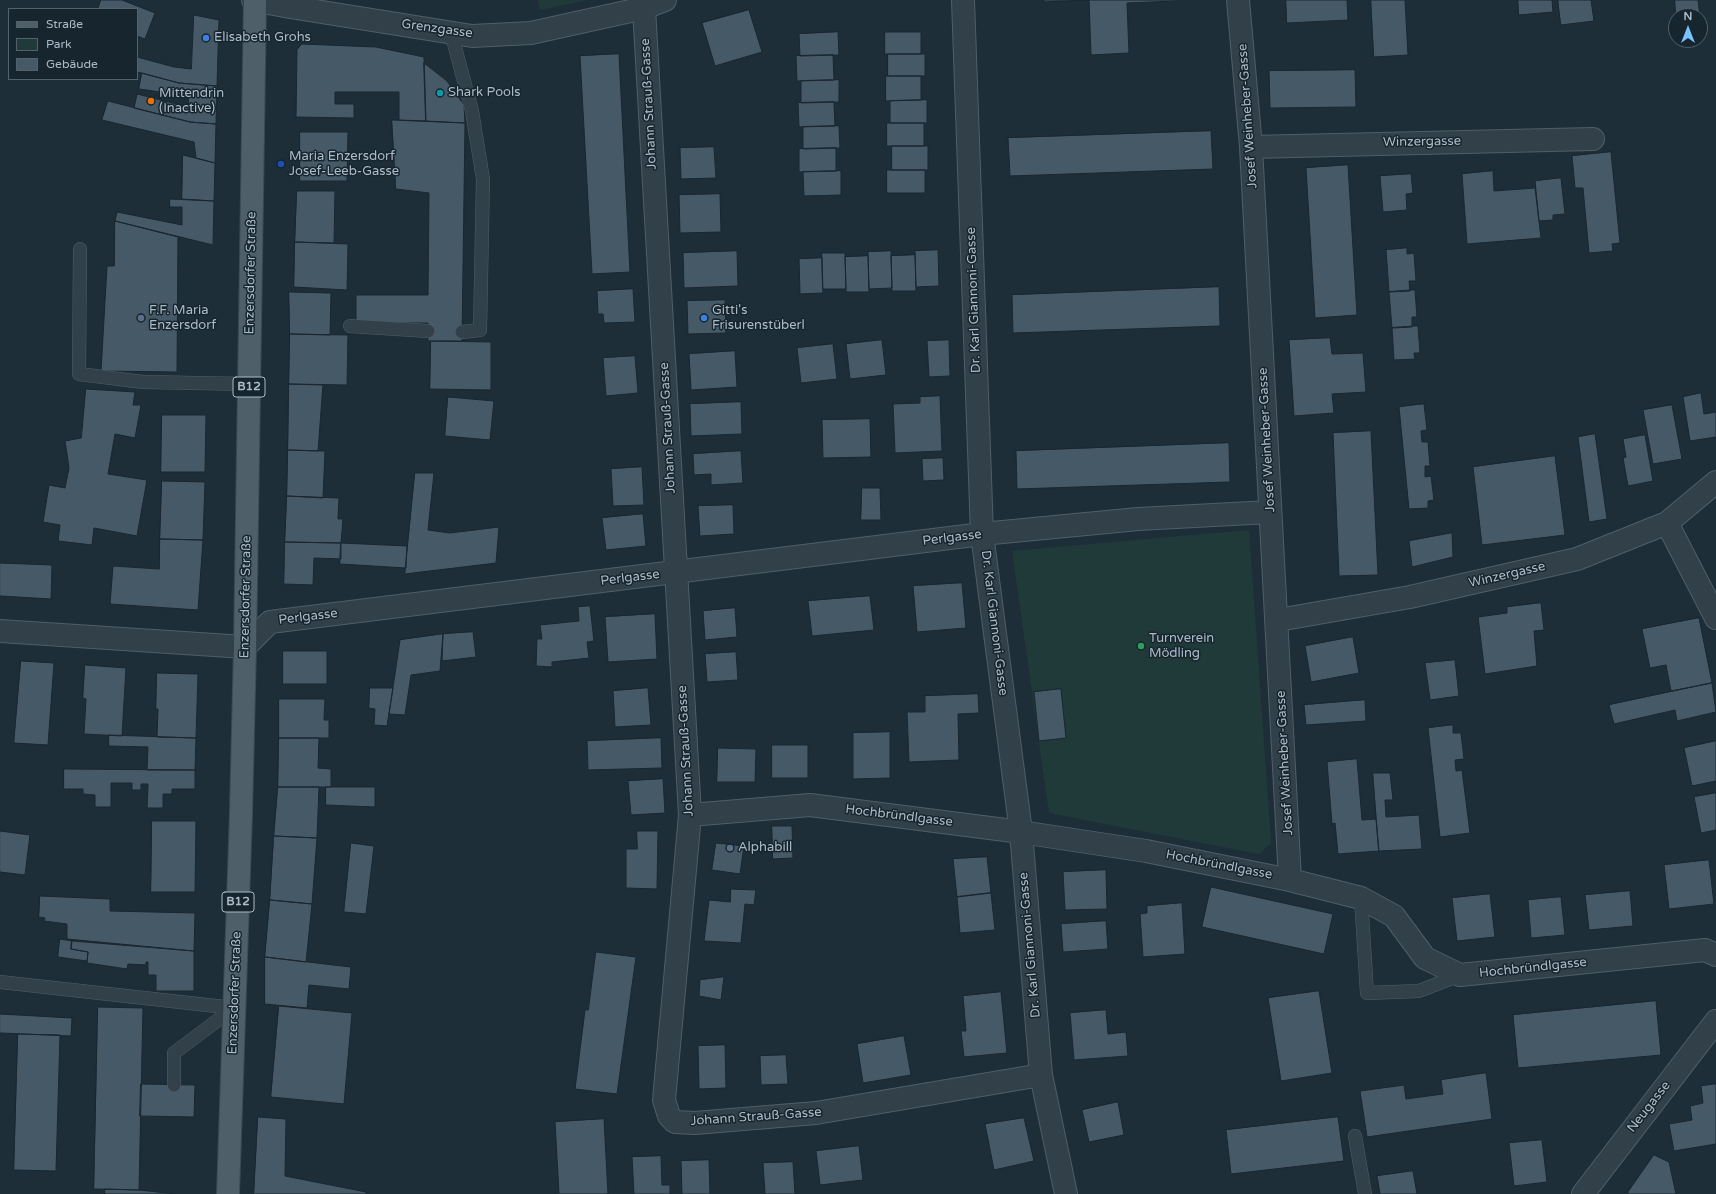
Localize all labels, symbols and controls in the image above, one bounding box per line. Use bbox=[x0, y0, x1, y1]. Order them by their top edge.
legend bbox=[8, 8, 138, 80]
north arrow bbox=[1668, 8, 1708, 48]
text: N bbox=[1684, 10, 1692, 23]
street label: Grenzgasse bbox=[400, 16, 474, 42]
text: Straße bbox=[46, 17, 83, 31]
place label: Elisabeth Grohs bbox=[214, 30, 311, 46]
marker: Elisabeth Grohs bbox=[201, 33, 211, 43]
text: Park bbox=[46, 37, 72, 51]
street label: Johann Strauß-Gasse bbox=[638, 38, 660, 170]
street label: Josef Weinheber-Gasse bbox=[1235, 43, 1261, 189]
text: Gebäude bbox=[46, 57, 98, 71]
place label: Shark Pools bbox=[448, 85, 520, 101]
place label: Mittendrin (Inactive) bbox=[159, 86, 224, 117]
marker: Shark Pools bbox=[435, 88, 445, 98]
marker: Mittendrin (Inactive) bbox=[146, 96, 156, 106]
street label: Winzergasse bbox=[1383, 134, 1461, 150]
place label: Maria Enzersdorf Josef-Leeb-Gasse bbox=[289, 149, 399, 180]
marker: Maria Enzersdorf Josef-Leeb-Gasse bbox=[276, 159, 286, 169]
street label: Enzersdorfer Straße bbox=[242, 211, 260, 335]
street label: Dr. Karl Giannoni-Gasse bbox=[964, 227, 984, 373]
place label: F.F. Maria Enzersdorf bbox=[149, 303, 216, 334]
place label: Gitti's Frisurenstüberl bbox=[712, 303, 805, 334]
marker: F.F. Maria Enzersdorf bbox=[136, 313, 146, 323]
marker: Gitti's Frisurenstüberl bbox=[699, 313, 709, 323]
street label: Johann Strauß-Gasse bbox=[657, 362, 679, 494]
street label: Josef Weinheber-Gasse bbox=[1255, 367, 1279, 513]
road number: B12 bbox=[233, 377, 265, 397]
street label: Perlgasse bbox=[922, 527, 982, 549]
street label: Enzersdorfer Straße bbox=[237, 535, 255, 659]
street label: Dr. Karl Giannoni-Gasse bbox=[977, 550, 1011, 696]
street label: Winzergasse bbox=[1467, 559, 1547, 591]
street label: Perlgasse bbox=[600, 567, 660, 589]
street label: Perlgasse bbox=[278, 606, 338, 628]
place label: Turnverein Mödling bbox=[1149, 631, 1214, 662]
marker: Turnverein Mödling bbox=[1136, 641, 1146, 651]
street label: Johann Strauß-Gasse bbox=[675, 685, 697, 817]
street label: Josef Weinheber-Gasse bbox=[1273, 690, 1297, 836]
street label: Hochbründlgasse bbox=[844, 802, 954, 830]
place label: Alphabill bbox=[738, 840, 792, 856]
marker: Alphabill bbox=[725, 843, 735, 853]
street label: Hochbründlgasse bbox=[1164, 847, 1274, 883]
street label: Dr. Karl Giannoni-Gasse bbox=[1016, 872, 1044, 1018]
road number: B12 bbox=[222, 892, 254, 912]
street label: Enzersdorfer Straße bbox=[225, 931, 245, 1055]
street label: Hochbründlgasse bbox=[1478, 955, 1588, 981]
street label: Neugasse bbox=[1624, 1078, 1674, 1136]
street label: Johann Strauß-Gasse bbox=[690, 1105, 822, 1129]

